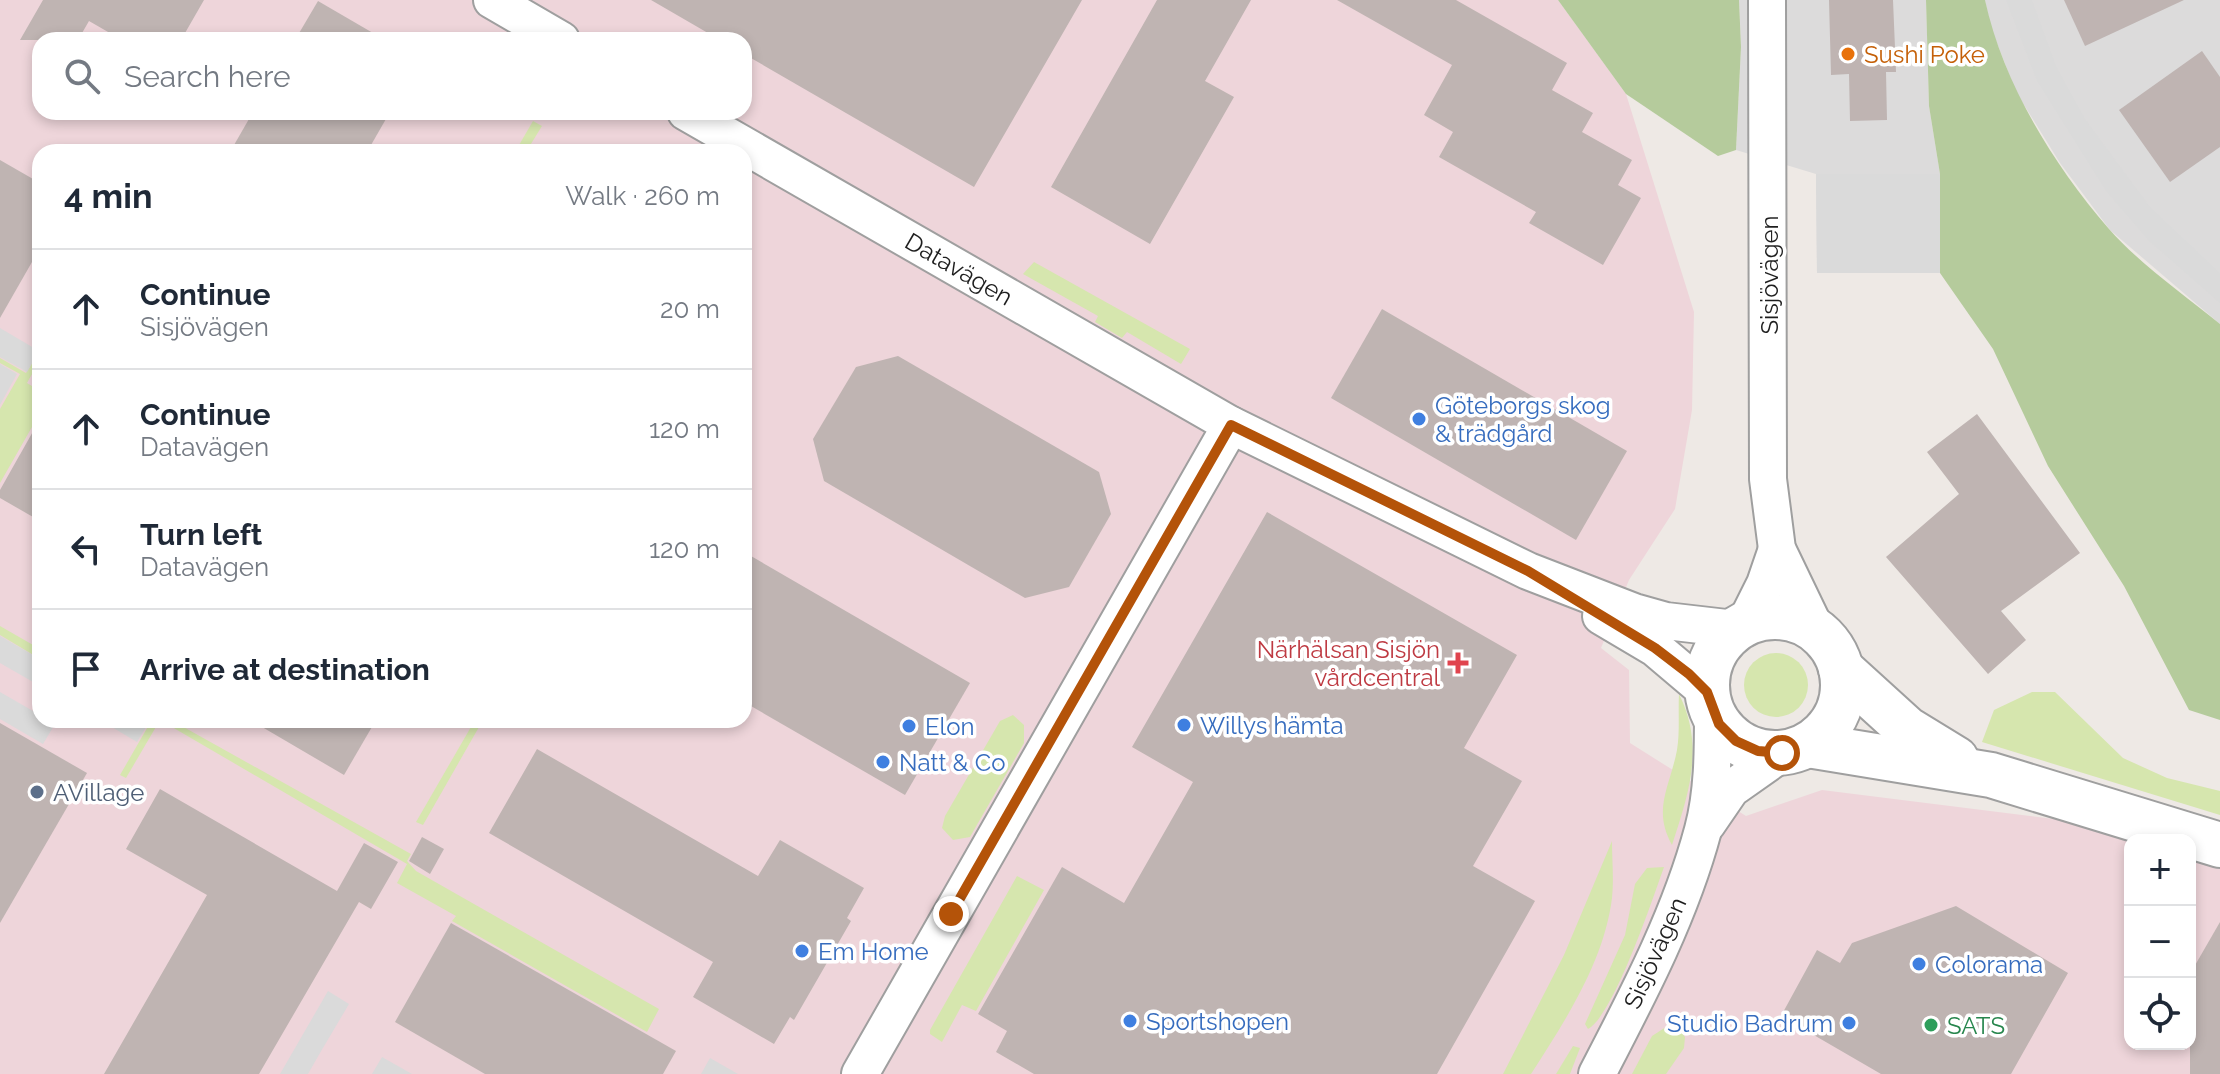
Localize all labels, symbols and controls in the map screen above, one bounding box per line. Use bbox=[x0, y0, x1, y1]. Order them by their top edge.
search box bbox=[32, 32, 752, 120]
place label: Sushi Poke bbox=[1864, 40, 1985, 69]
marker: Sushi Poke bbox=[1839, 45, 1857, 63]
icon: search bbox=[60, 54, 104, 98]
text: Search here bbox=[124, 59, 291, 94]
text: 4 min bbox=[64, 176, 152, 216]
text: Walk · 260 m bbox=[565, 181, 720, 211]
street label: Sisjövägen bbox=[1755, 215, 1784, 335]
street label: Datavägen bbox=[900, 227, 1018, 311]
text: Continue bbox=[140, 277, 271, 312]
icon: ahead bbox=[64, 287, 108, 331]
text: 20 m bbox=[660, 294, 720, 324]
text: Sisjövägen bbox=[140, 312, 269, 342]
place label: Göteborgs skog & trädgård bbox=[1435, 391, 1611, 448]
text: Continue bbox=[140, 397, 271, 432]
icon: ahead bbox=[64, 407, 108, 451]
marker: Göteborgs skog & trädgård bbox=[1410, 410, 1428, 428]
text: 120 m bbox=[649, 414, 720, 444]
text: Datavägen bbox=[140, 432, 269, 462]
text: Turn left bbox=[140, 517, 262, 552]
icon: left bbox=[64, 527, 108, 571]
text: 120 m bbox=[649, 534, 720, 564]
text: Datavägen bbox=[140, 552, 269, 582]
place label: Närhälsan Sisjön vårdcentral bbox=[1257, 635, 1440, 692]
icon: arrive bbox=[64, 647, 108, 691]
text: Arrive at destination bbox=[140, 652, 430, 687]
marker: Närhälsan Sisjön vårdcentral bbox=[1447, 652, 1469, 674]
place label: Willys hämta bbox=[1200, 711, 1344, 740]
place label: Elon bbox=[925, 712, 974, 741]
marker: Willys hämta bbox=[1175, 716, 1193, 734]
marker: Elon bbox=[900, 717, 918, 735]
route start bbox=[1764, 735, 1800, 771]
place label: Natt & Co bbox=[899, 748, 1005, 777]
marker: Natt & Co bbox=[874, 753, 892, 771]
place label: AVillage bbox=[53, 778, 144, 807]
marker: AVillage bbox=[28, 783, 46, 801]
map controls bbox=[2124, 834, 2196, 1050]
button: + bbox=[2124, 834, 2196, 906]
street label: Sisjövägen bbox=[1618, 893, 1692, 1013]
route end bbox=[933, 896, 969, 932]
button: − bbox=[2124, 906, 2196, 978]
place label: Em Home bbox=[818, 937, 929, 966]
marker: Em Home bbox=[793, 942, 811, 960]
place label: Colorama bbox=[1935, 950, 2043, 979]
marker: Colorama bbox=[1910, 955, 1928, 973]
button: locate bbox=[2124, 978, 2196, 1050]
place label: Sportshopen bbox=[1146, 1007, 1289, 1036]
place label: Studio Badrum bbox=[1667, 1009, 1833, 1038]
place label: SATS bbox=[1947, 1011, 2005, 1040]
marker: Sportshopen bbox=[1121, 1012, 1139, 1030]
marker: Studio Badrum bbox=[1840, 1014, 1858, 1032]
marker: SATS bbox=[1922, 1016, 1940, 1034]

